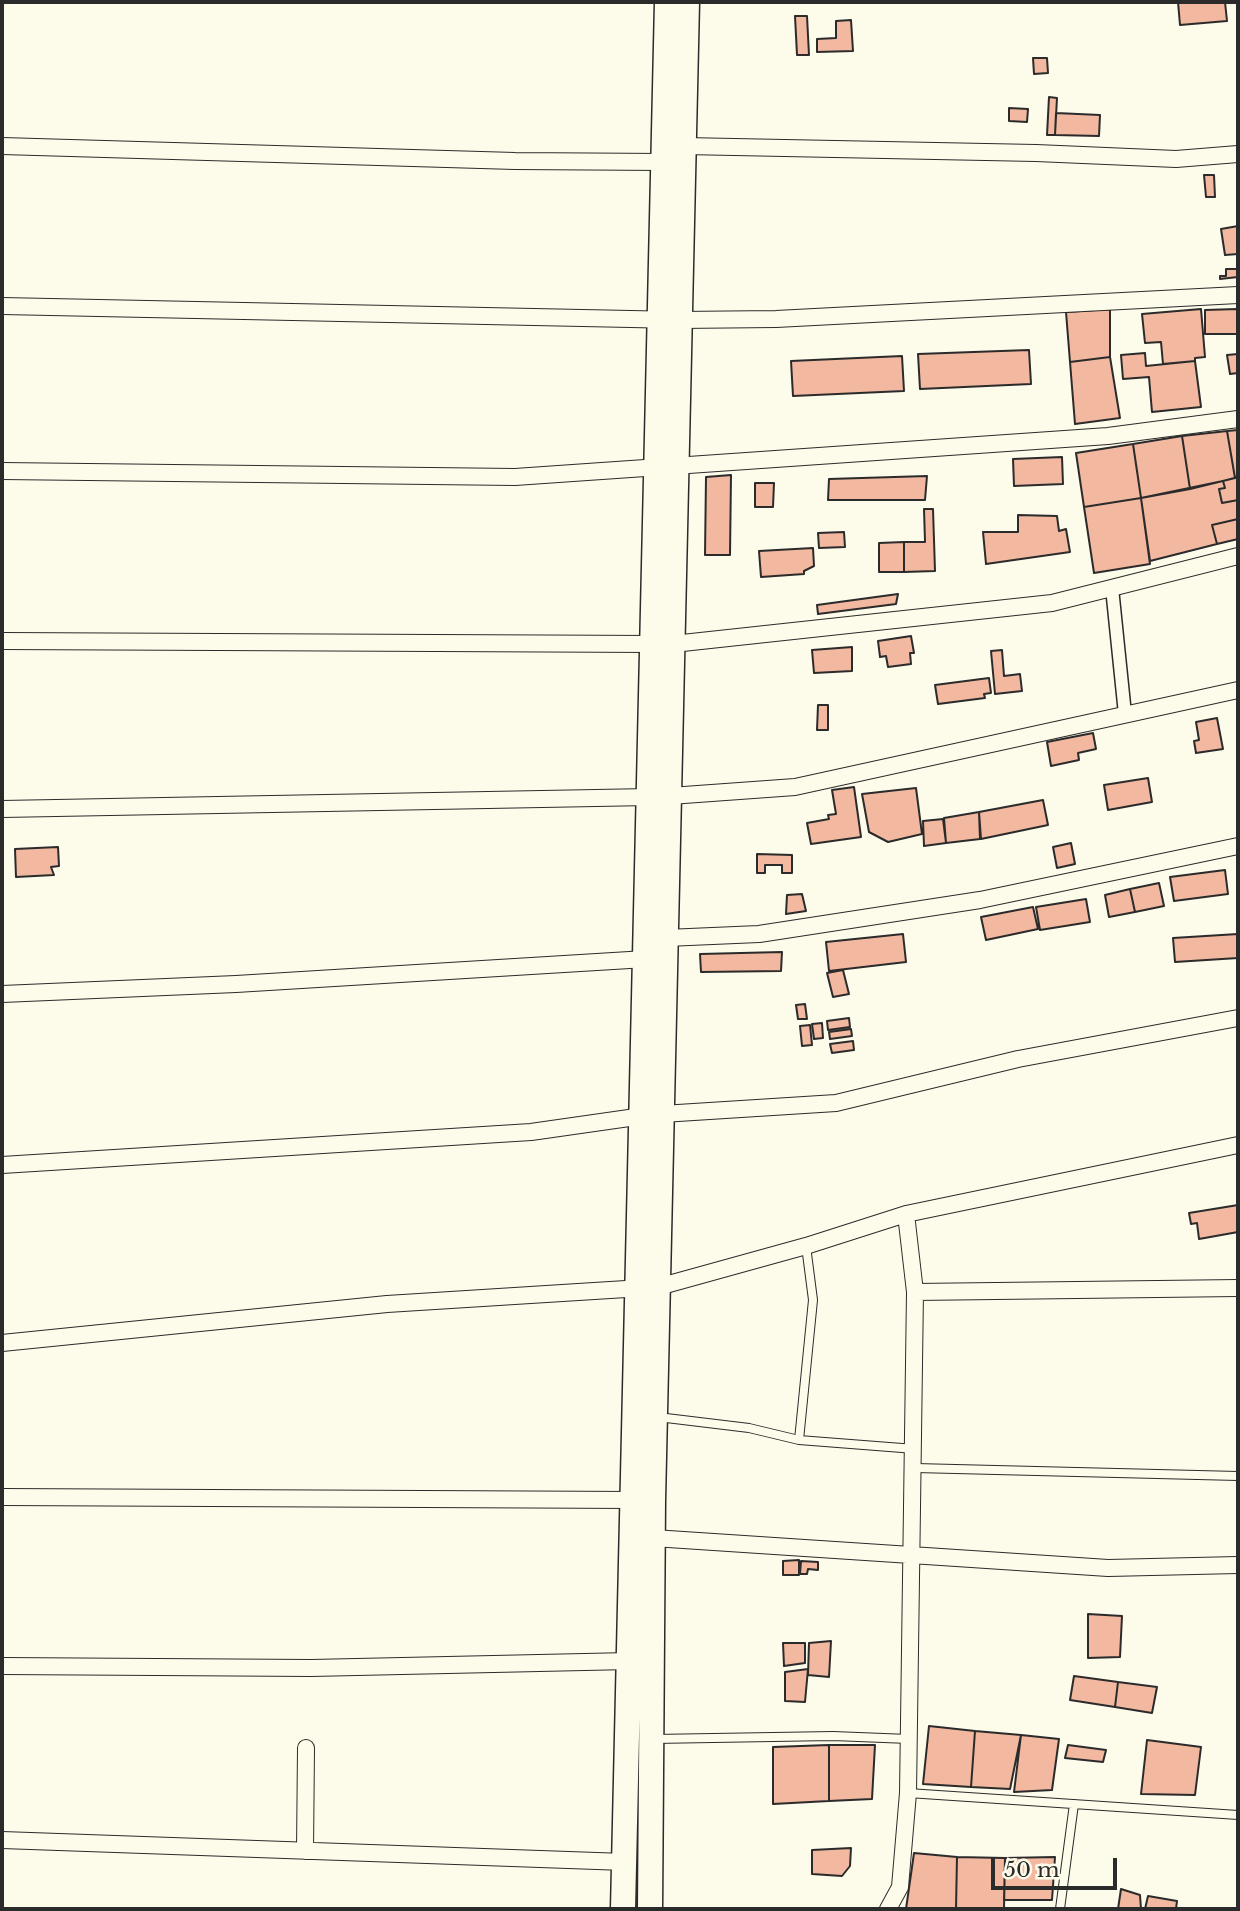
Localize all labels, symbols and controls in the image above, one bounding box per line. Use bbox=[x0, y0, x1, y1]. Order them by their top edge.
scale bar bbox=[995, 1844, 1121, 1888]
text: 50 m bbox=[1004, 1857, 1059, 1883]

